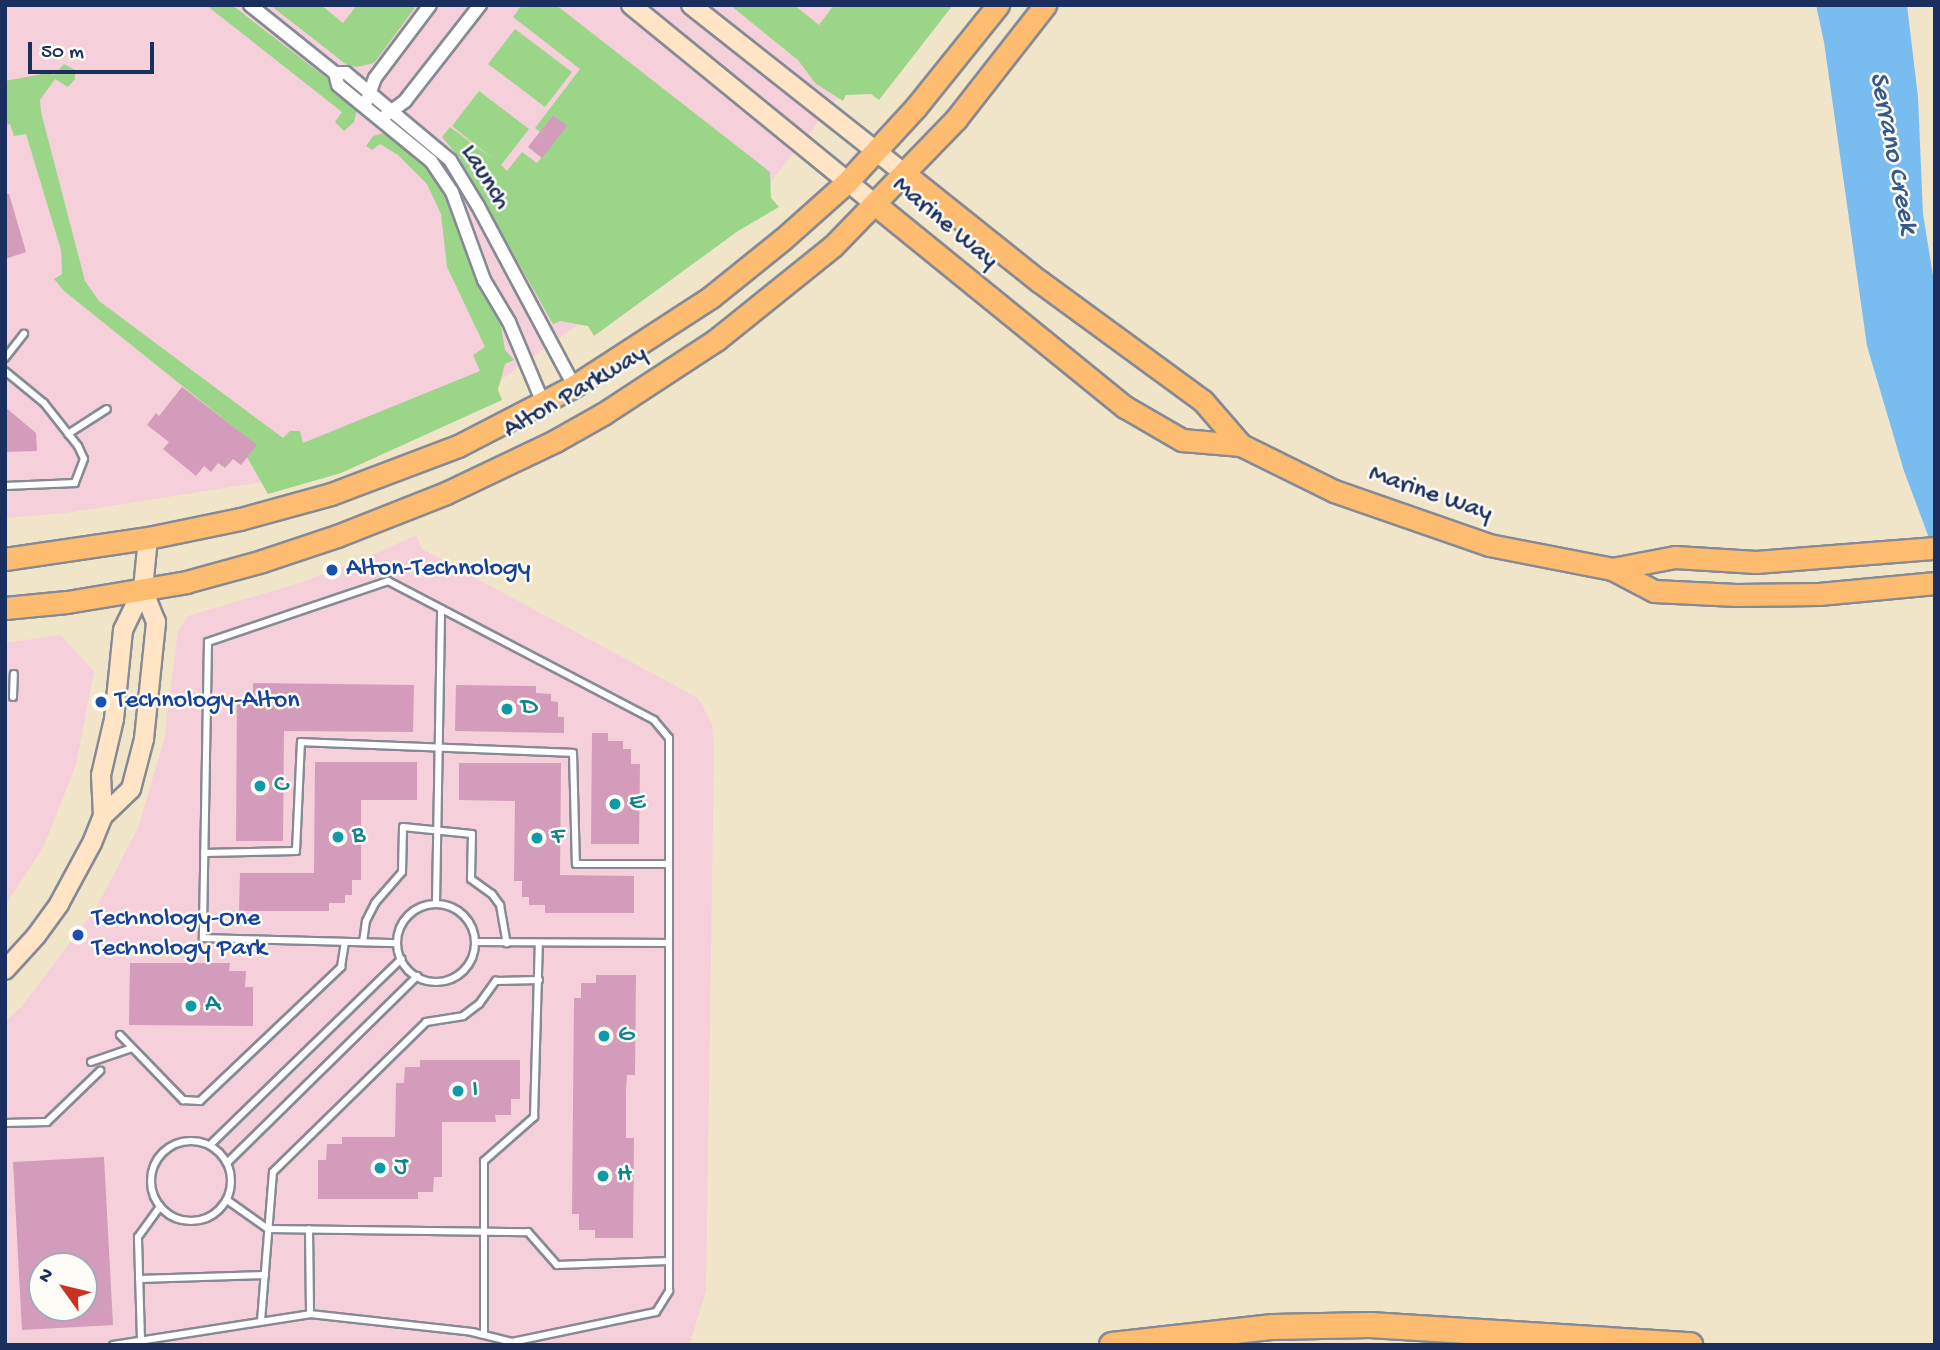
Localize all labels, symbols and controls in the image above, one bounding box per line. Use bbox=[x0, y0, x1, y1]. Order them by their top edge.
scale bar bbox=[32, 28, 158, 72]
text: 50 m bbox=[41, 41, 84, 66]
water label: Serrano Creek bbox=[1860, 69, 1924, 237]
street label: Launch bbox=[452, 139, 516, 217]
street label: Marine Way bbox=[885, 171, 1003, 277]
street label: Alton Parkway bbox=[499, 339, 653, 447]
street label: Marine Way bbox=[1364, 459, 1496, 531]
place label: Alton-Technology bbox=[346, 554, 531, 586]
marker: Alton-Technology bbox=[324, 562, 340, 578]
place label: Technology-Alton bbox=[115, 686, 300, 718]
place label: D bbox=[521, 693, 538, 725]
marker: Technology-Alton bbox=[93, 694, 109, 710]
marker: D bbox=[499, 701, 515, 717]
place label: C bbox=[274, 770, 288, 802]
marker: C bbox=[252, 778, 268, 794]
place label: E bbox=[629, 788, 645, 820]
marker: E bbox=[607, 796, 623, 812]
place label: B bbox=[352, 821, 365, 853]
place label: F bbox=[551, 822, 564, 854]
marker: B bbox=[330, 829, 346, 845]
marker: F bbox=[529, 830, 545, 846]
place label: Technology-One Technology Park bbox=[92, 904, 267, 965]
marker: Technology-One Technology Park bbox=[70, 927, 86, 943]
place label: A bbox=[205, 990, 220, 1022]
marker: A bbox=[183, 998, 199, 1014]
place label: G bbox=[618, 1020, 634, 1052]
marker: G bbox=[596, 1028, 612, 1044]
place label: I bbox=[472, 1075, 478, 1107]
marker: I bbox=[450, 1083, 466, 1099]
place label: J bbox=[394, 1152, 408, 1184]
marker: J bbox=[372, 1160, 388, 1176]
place label: H bbox=[617, 1160, 632, 1192]
marker: H bbox=[595, 1168, 611, 1184]
north arrow bbox=[28, 1252, 98, 1322]
text: N bbox=[34, 1265, 60, 1288]

